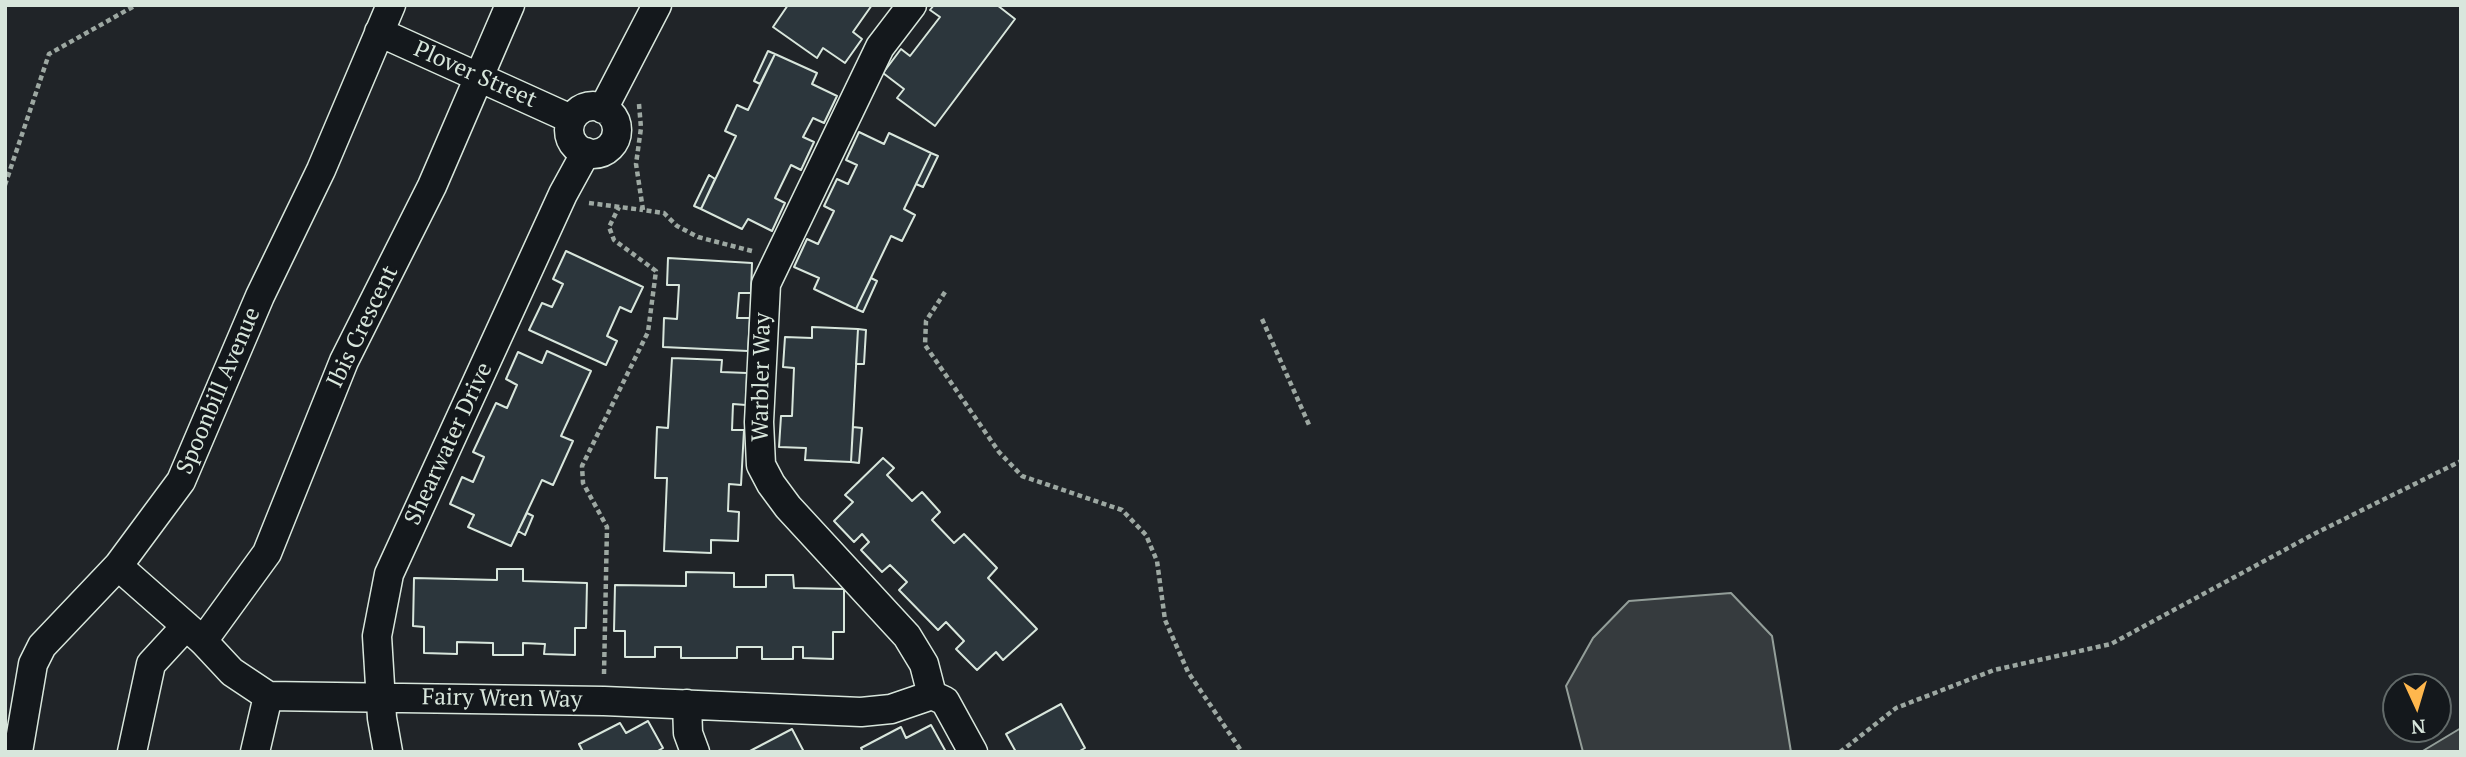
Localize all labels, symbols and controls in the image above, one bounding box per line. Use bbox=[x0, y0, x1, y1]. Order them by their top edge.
street label: Plover Street bbox=[409, 36, 541, 114]
street label: Ibis Crescent bbox=[322, 261, 404, 393]
street label: Spoonbill Avenue bbox=[171, 303, 267, 479]
street label: Warbler Way bbox=[747, 312, 777, 442]
street label: Shearwater Drive bbox=[399, 358, 499, 530]
north arrow bbox=[2382, 673, 2452, 743]
street label: Fairy Wren Way bbox=[422, 684, 582, 714]
text: N bbox=[2410, 714, 2426, 740]

